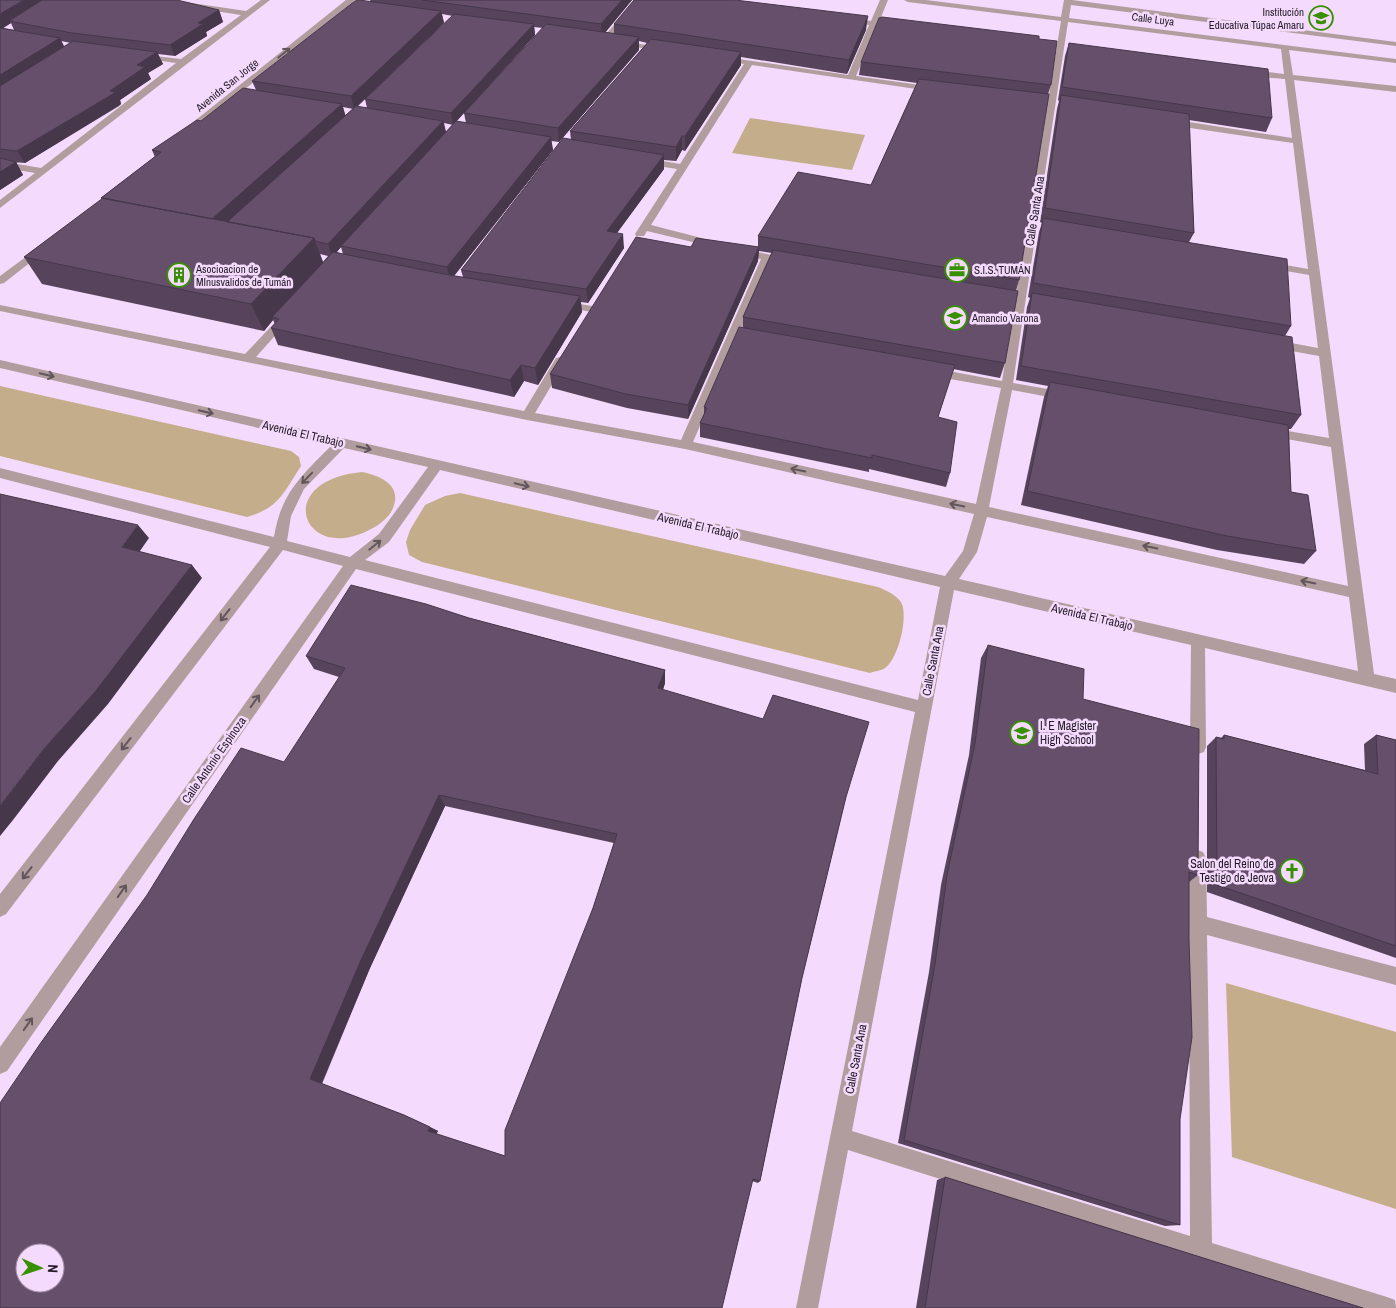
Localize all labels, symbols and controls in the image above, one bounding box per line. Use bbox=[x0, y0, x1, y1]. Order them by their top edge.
place label: Institución Educativa Túpac Amaru bbox=[1209, 5, 1304, 32]
school or university icon: Institución Educativa Túpac Amaru bbox=[1308, 5, 1334, 31]
street label: Calle Luya bbox=[1131, 9, 1175, 29]
one-way arrow bbox=[277, 48, 290, 59]
street label: Avenida San Jorge bbox=[192, 55, 261, 115]
street label: Calle Santa Ana bbox=[1022, 174, 1049, 247]
office icon: S.I.S. TUMÁN bbox=[944, 257, 970, 283]
building icon: Asocioacion de MInusvalidos de Tumán bbox=[166, 262, 192, 288]
place label: Asocioacion de MInusvalidos de Tumán bbox=[195, 262, 291, 289]
place label: S.I.S. TUMÁN bbox=[974, 263, 1031, 277]
school or university icon: Amancio Varona bbox=[942, 305, 968, 331]
place label: Amancio Varona bbox=[971, 311, 1039, 325]
one-way arrow bbox=[39, 371, 55, 380]
one-way arrow bbox=[197, 407, 213, 417]
street label: Avenida El Trabajo bbox=[260, 417, 345, 451]
one-way arrow bbox=[356, 444, 372, 453]
one-way arrow bbox=[791, 465, 807, 474]
one-way arrow bbox=[301, 472, 313, 485]
one-way arrow bbox=[514, 481, 530, 490]
one-way arrow bbox=[949, 500, 965, 509]
street label: Avenida El Trabajo bbox=[655, 509, 740, 543]
one-way arrow bbox=[368, 539, 381, 550]
one-way arrow bbox=[1142, 542, 1158, 551]
one-way arrow bbox=[1301, 577, 1317, 586]
street label: Avenida El Trabajo bbox=[1049, 600, 1134, 634]
one-way arrow bbox=[220, 608, 231, 621]
street label: Calle Santa Ana bbox=[918, 624, 948, 697]
one-way arrow bbox=[250, 694, 260, 708]
street label: Calle Antonio Espinoza bbox=[178, 713, 250, 806]
place label: I. E Magister High School bbox=[1040, 718, 1097, 748]
school or university icon: I. E Magister High School bbox=[1009, 720, 1035, 746]
one-way arrow bbox=[121, 737, 131, 751]
place label: Salon del Reino de Testigo de Jeova bbox=[1190, 856, 1275, 886]
church icon: Salon del Reino de Testigo de Jeova bbox=[1279, 858, 1305, 884]
one-way arrow bbox=[22, 866, 32, 880]
one-way arrow bbox=[117, 884, 127, 898]
one-way arrow bbox=[23, 1017, 33, 1031]
street label: Calle Santa Ana bbox=[841, 1022, 871, 1095]
north arrow bbox=[15, 1243, 65, 1293]
text: N bbox=[44, 1264, 62, 1273]

